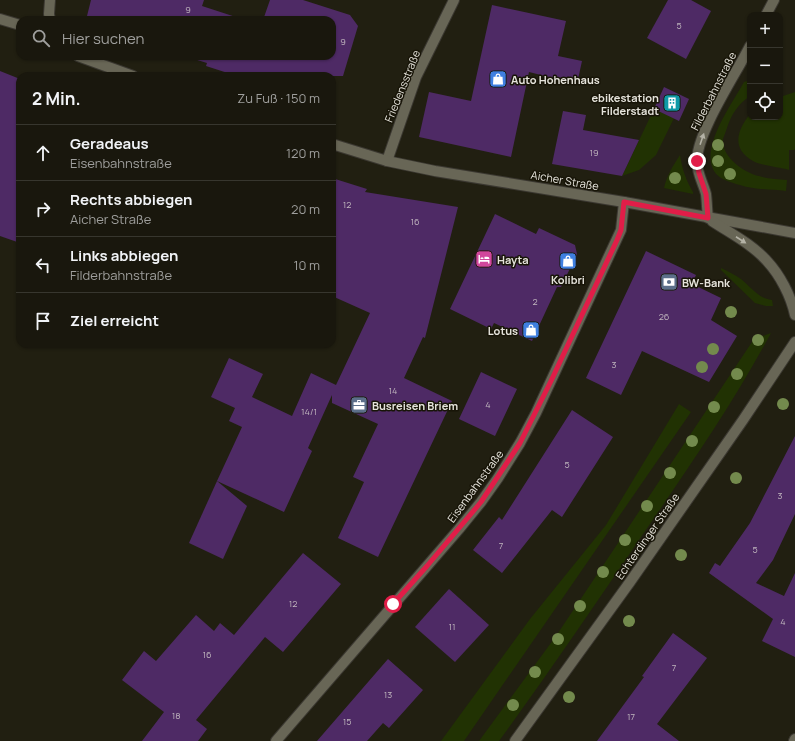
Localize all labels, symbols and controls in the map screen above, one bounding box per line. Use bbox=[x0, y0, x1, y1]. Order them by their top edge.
house number: 9 bbox=[185, 3, 191, 16]
map controls bbox=[747, 12, 783, 120]
button: + bbox=[747, 12, 783, 48]
search box bbox=[16, 16, 336, 60]
house number: 5 bbox=[676, 19, 682, 32]
icon: search bbox=[30, 27, 52, 49]
text: Hier suchen bbox=[62, 28, 144, 49]
house number: 9 bbox=[340, 35, 346, 48]
street label: Friedensstraße bbox=[381, 47, 424, 124]
button: − bbox=[747, 48, 783, 84]
street label: Filderbahnstraße bbox=[687, 49, 740, 133]
shop icon: Auto Hohenhaus bbox=[488, 69, 508, 89]
place label: Auto Hohenhaus bbox=[511, 72, 600, 87]
button: locate bbox=[747, 84, 783, 120]
text: 2 Min. bbox=[32, 87, 81, 110]
text: Zu Fuß · 150 m bbox=[237, 89, 320, 107]
place label: ebikestation Filderstadt bbox=[592, 90, 659, 118]
building icon: ebikestation Filderstadt bbox=[662, 93, 682, 113]
text: Geradeaus bbox=[70, 133, 149, 154]
one-way arrow bbox=[699, 133, 705, 145]
icon: ahead bbox=[32, 142, 54, 164]
text: 120 m bbox=[286, 144, 320, 162]
house number: 19 bbox=[589, 146, 599, 159]
route end bbox=[688, 152, 706, 170]
text: Eisenbahnstraße bbox=[70, 154, 172, 172]
street label: Aicher Straße bbox=[530, 167, 601, 193]
text: Rechts abbiegen bbox=[70, 189, 192, 210]
icon: right bbox=[32, 198, 54, 220]
house number: 12 bbox=[343, 198, 351, 211]
text: 20 m bbox=[291, 200, 320, 218]
text: Aicher Straße bbox=[70, 210, 151, 228]
house number: 16 bbox=[410, 215, 420, 228]
one-way arrow bbox=[735, 236, 747, 243]
text: Links abbiegen bbox=[70, 245, 178, 266]
hotel icon: Hayta bbox=[474, 249, 494, 269]
shop icon: Kolibri bbox=[558, 251, 578, 271]
place label: Hayta bbox=[497, 252, 529, 267]
icon: left bbox=[32, 254, 54, 276]
text: 10 m bbox=[293, 256, 320, 274]
text: Filderbahnstraße bbox=[70, 266, 172, 284]
place label: Kolibri bbox=[551, 272, 585, 287]
bank icon: BW-Bank bbox=[659, 272, 679, 292]
place label: BW-Bank bbox=[682, 275, 731, 290]
house number: 2 bbox=[532, 295, 538, 308]
icon: arrive bbox=[32, 310, 54, 332]
text: Ziel erreicht bbox=[70, 310, 159, 331]
house number: 26 bbox=[659, 310, 670, 323]
shop icon: Lotus bbox=[521, 320, 541, 340]
place label: Lotus bbox=[488, 323, 518, 338]
house number: 3 bbox=[612, 358, 617, 371]
house number: 14 bbox=[389, 384, 397, 397]
office icon: Busreisen Briem bbox=[349, 395, 369, 415]
place label: Busreisen Briem bbox=[372, 398, 458, 413]
house number: 4 bbox=[485, 398, 491, 411]
house number: 14/1 bbox=[301, 405, 317, 418]
street label: Eisenbahnstraße bbox=[444, 446, 507, 525]
house number: 5 bbox=[564, 458, 570, 471]
street label: Echterdinger Straße bbox=[612, 489, 683, 582]
house number: 3 bbox=[778, 489, 783, 502]
house number: 7 bbox=[499, 539, 504, 552]
house number: 5 bbox=[752, 543, 758, 556]
route start bbox=[384, 595, 402, 613]
house number: 12 bbox=[289, 597, 297, 610]
house number: 4 bbox=[780, 615, 786, 628]
house number: 11 bbox=[448, 620, 456, 633]
house number: 16 bbox=[202, 648, 212, 661]
house number: 7 bbox=[672, 661, 677, 674]
house number: 13 bbox=[384, 688, 392, 701]
house number: 18 bbox=[172, 709, 180, 722]
house number: 17 bbox=[627, 710, 635, 723]
house number: 15 bbox=[343, 715, 351, 728]

